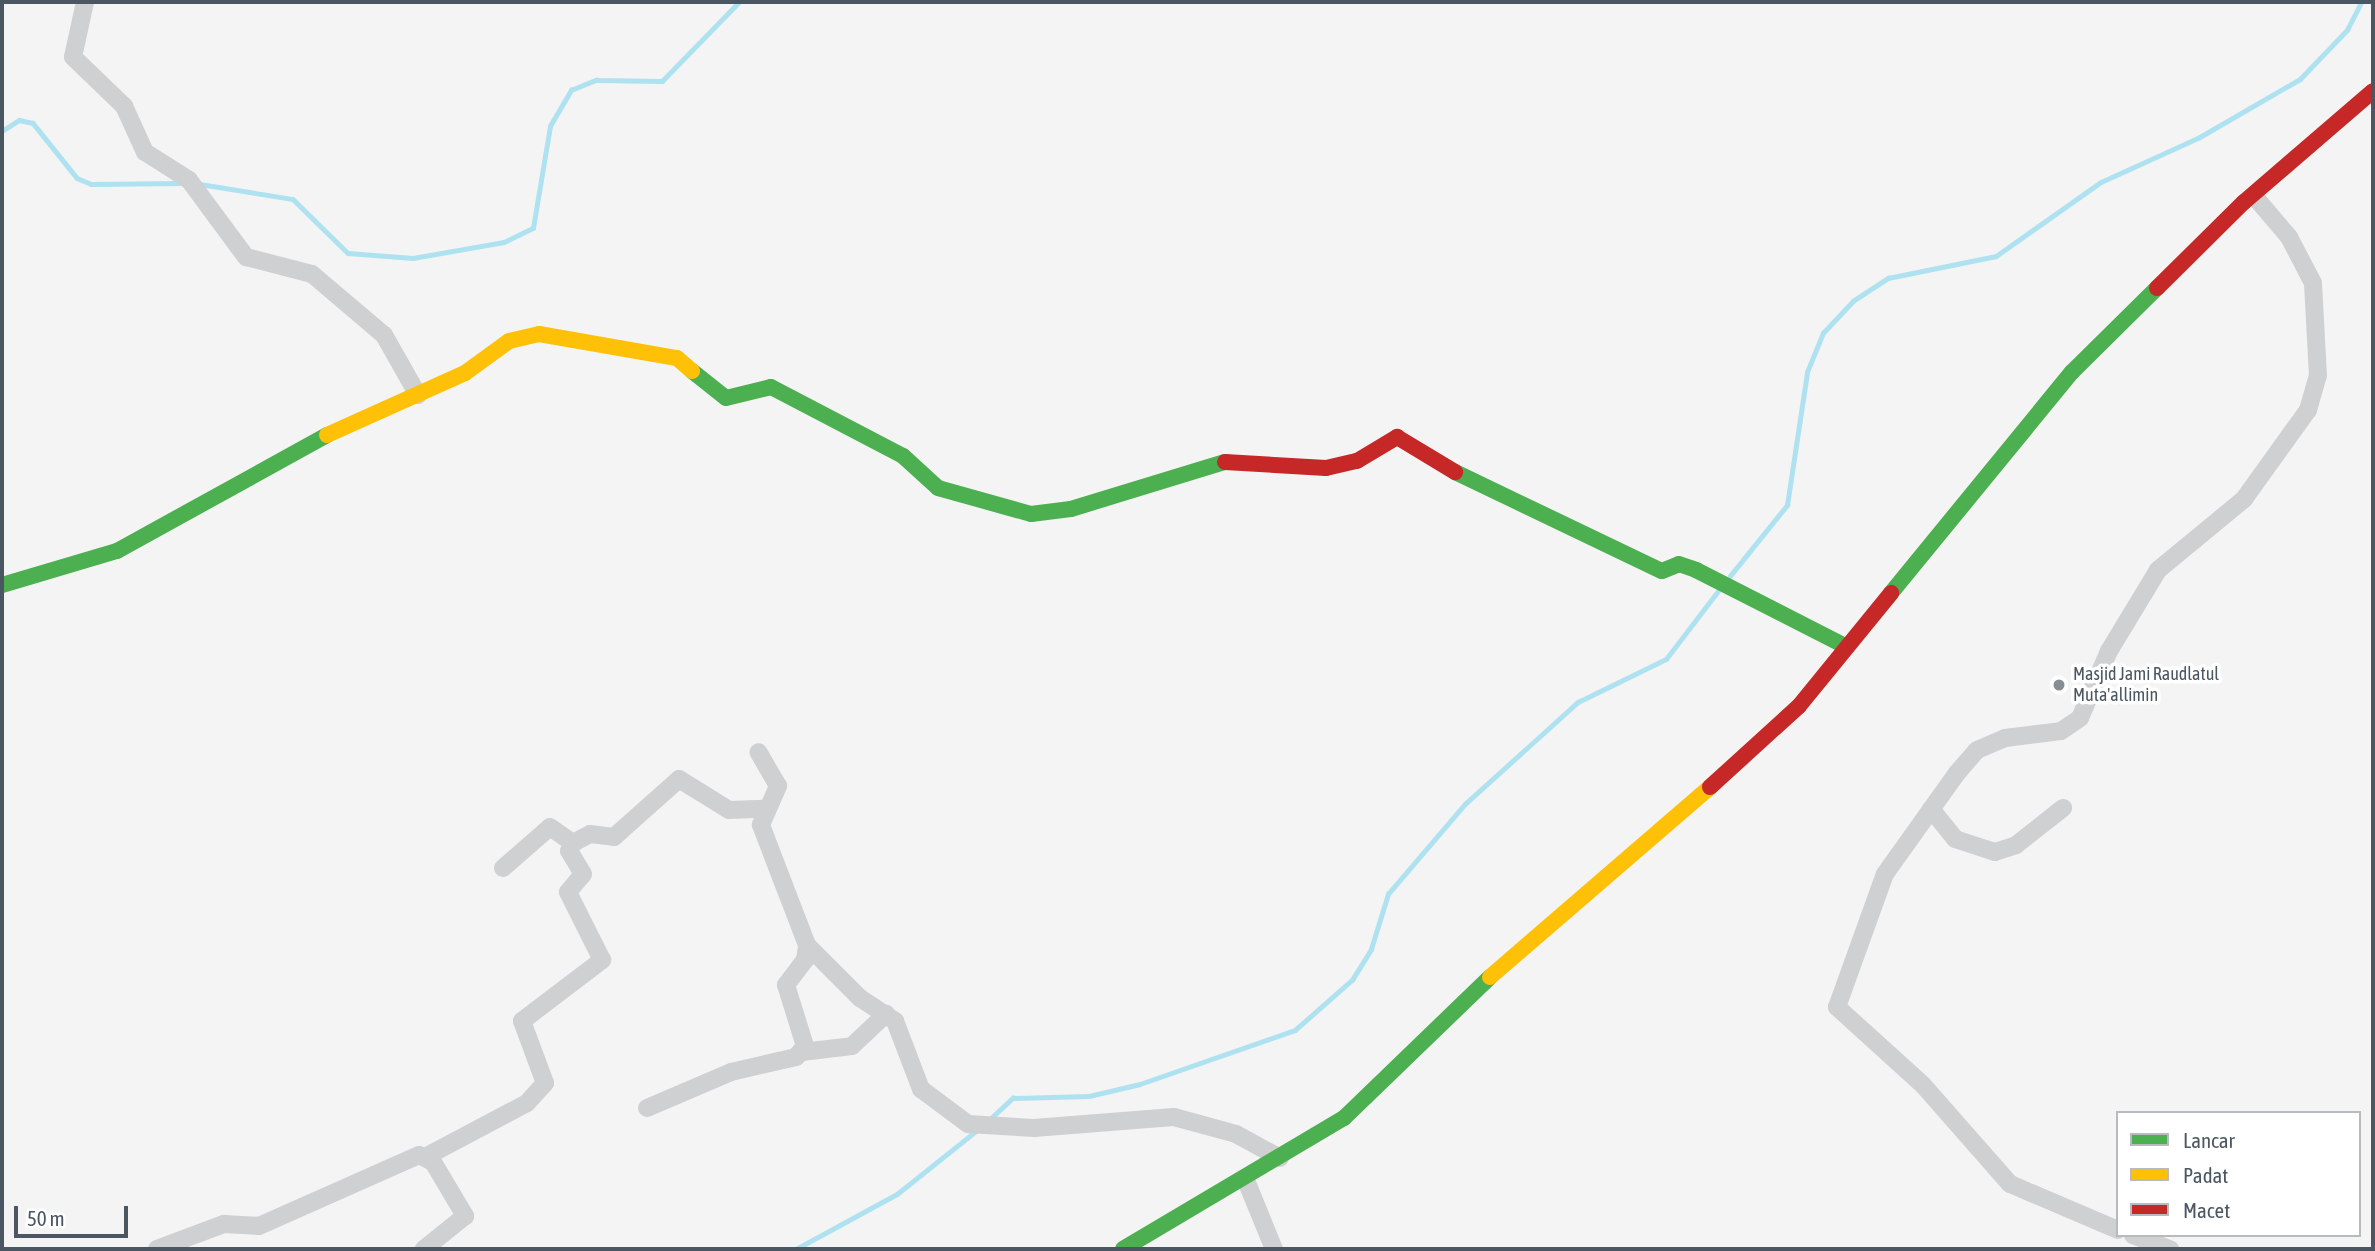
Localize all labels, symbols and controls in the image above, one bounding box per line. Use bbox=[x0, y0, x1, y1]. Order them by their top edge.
place label: Masjid Jami Raudlatul Muta'allimin bbox=[2073, 664, 2219, 706]
marker: Masjid Jami Raudlatul Muta'allimin bbox=[2051, 677, 2067, 693]
legend bbox=[2116, 1111, 2361, 1237]
text: Lancar bbox=[2183, 1128, 2235, 1152]
text: Padat bbox=[2183, 1163, 2228, 1187]
scale bar bbox=[18, 1192, 131, 1236]
text: Macet bbox=[2183, 1198, 2230, 1222]
text: 50 m bbox=[27, 1206, 65, 1230]

